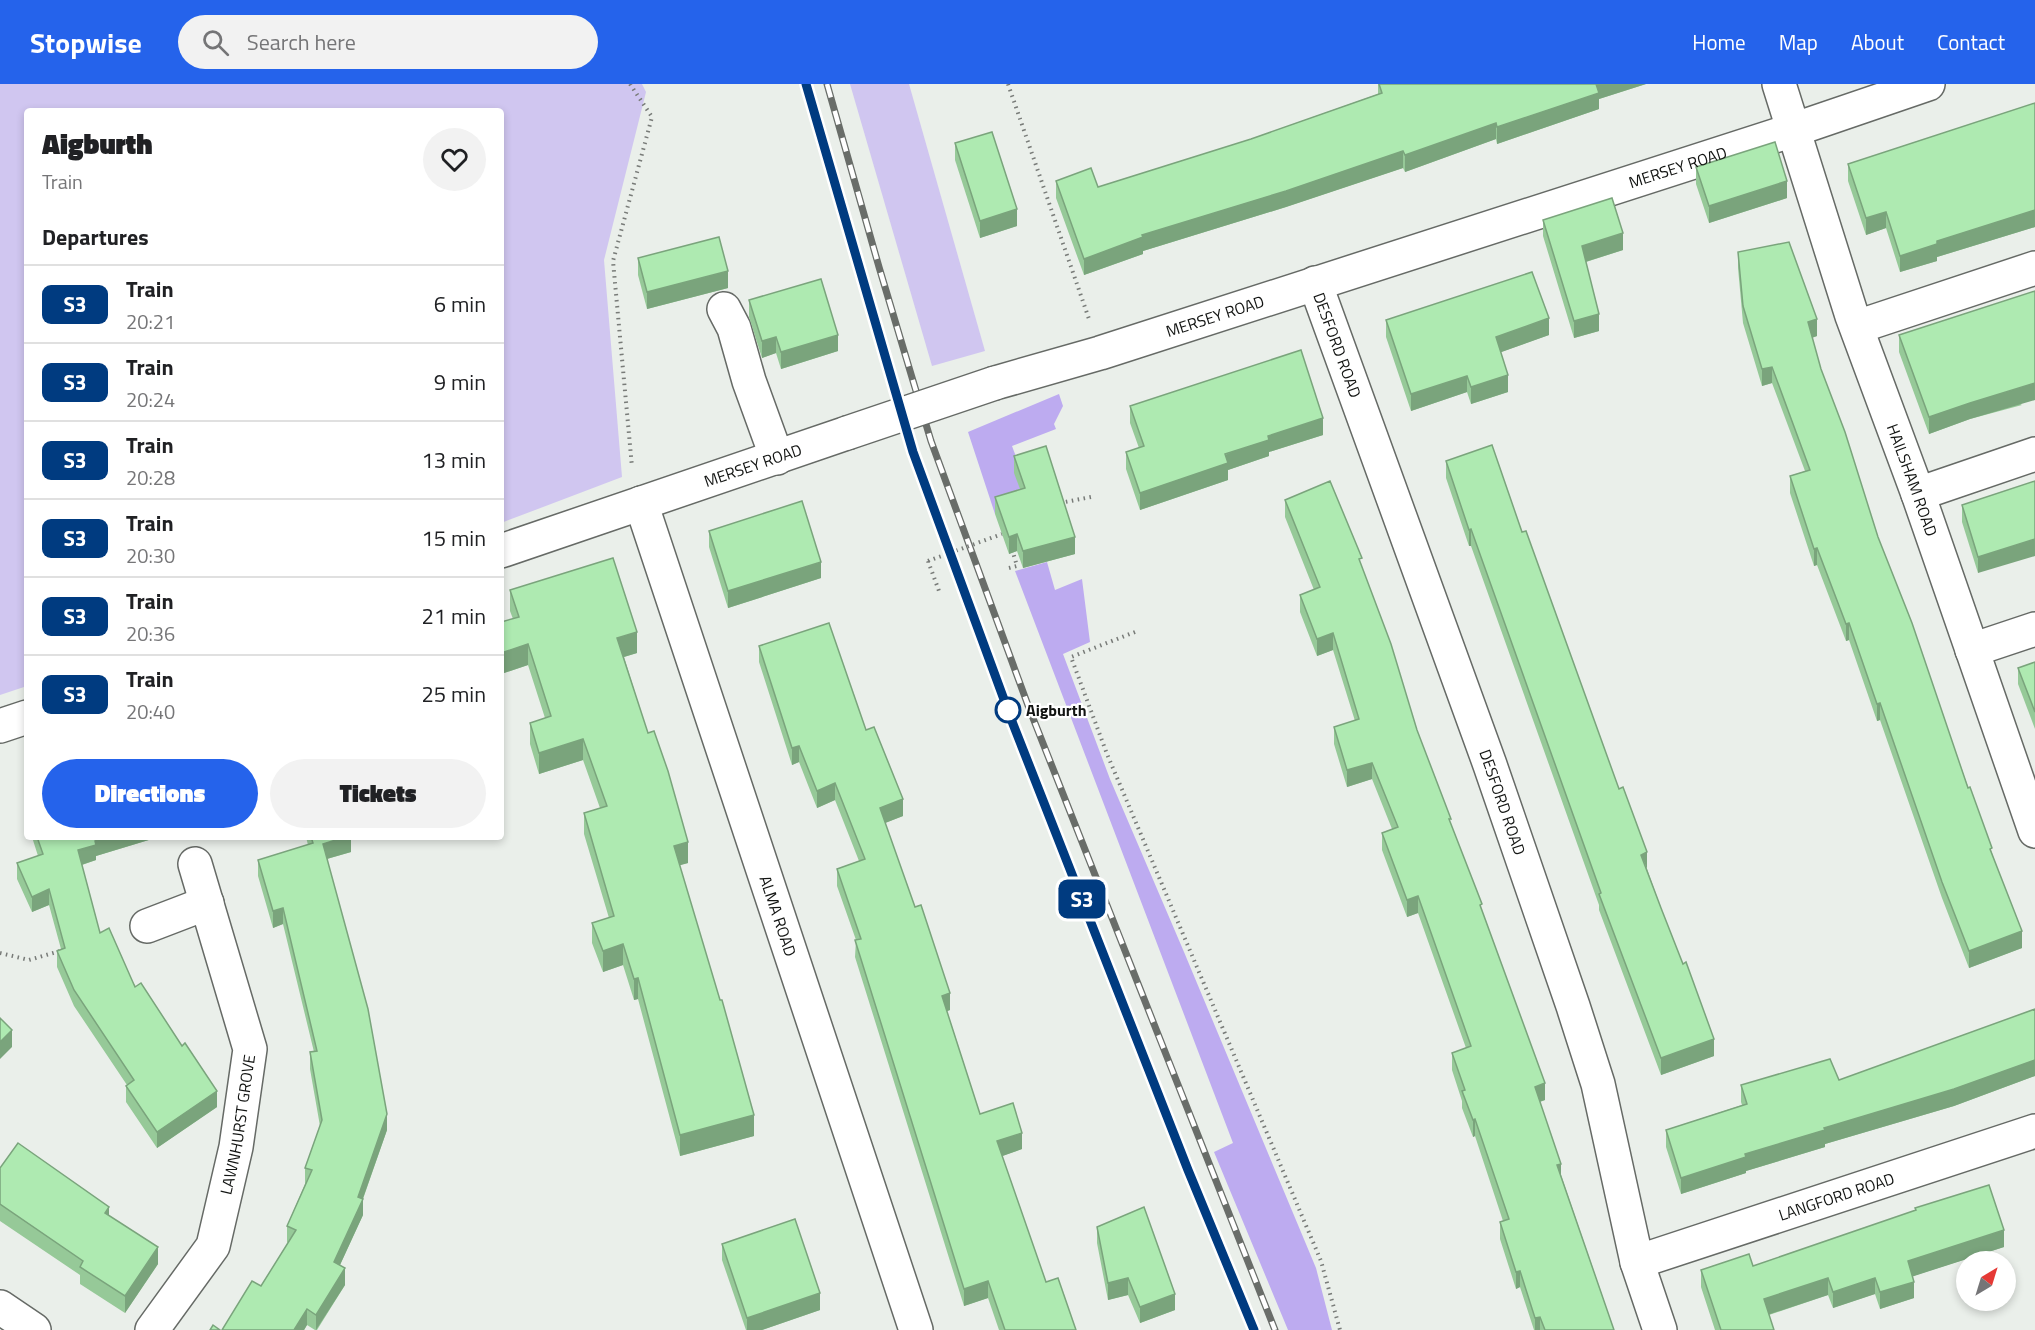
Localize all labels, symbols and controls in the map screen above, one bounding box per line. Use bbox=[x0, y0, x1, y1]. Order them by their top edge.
search box bbox=[178, 15, 598, 69]
text: Stopwise bbox=[30, 21, 142, 64]
text: Search here bbox=[247, 25, 356, 59]
icon: search bbox=[199, 26, 232, 59]
text: Home bbox=[1692, 26, 1746, 58]
text: Map bbox=[1779, 26, 1818, 58]
text: About bbox=[1851, 26, 1904, 58]
text: Contact bbox=[1937, 26, 2005, 58]
text: Aigburth bbox=[42, 122, 152, 165]
button: heart bbox=[423, 128, 486, 191]
street label: MERSEY ROAD bbox=[1625, 140, 1730, 194]
text: Train bbox=[42, 166, 83, 197]
text: Departures bbox=[42, 220, 149, 254]
text: Train bbox=[126, 272, 174, 306]
text: 6 min bbox=[434, 287, 486, 321]
text: S3 bbox=[63, 288, 87, 320]
street label: MERSEY ROAD bbox=[1163, 289, 1267, 343]
street label: DESFORD ROAD bbox=[1307, 289, 1368, 401]
text: 20:21 bbox=[126, 306, 175, 337]
text: Train bbox=[126, 350, 174, 384]
text: 9 min bbox=[434, 365, 486, 399]
text: S3 bbox=[63, 366, 87, 398]
text: 20:24 bbox=[126, 384, 175, 415]
street label: HAILSHAM ROAD bbox=[1881, 420, 1944, 540]
text: Train bbox=[126, 428, 174, 462]
street label: MERSEY ROAD bbox=[701, 437, 805, 493]
text: 13 min bbox=[421, 443, 486, 477]
text: S3 bbox=[63, 444, 87, 476]
text: 20:28 bbox=[126, 462, 175, 493]
text: Train bbox=[126, 506, 174, 540]
text: 15 min bbox=[421, 521, 486, 555]
text: S3 bbox=[63, 522, 87, 554]
text: 20:30 bbox=[126, 540, 175, 571]
text: Train bbox=[126, 584, 174, 618]
text: 21 min bbox=[421, 599, 486, 633]
text: S3 bbox=[63, 600, 87, 632]
text: 20:36 bbox=[126, 618, 175, 649]
text: Train bbox=[126, 662, 174, 696]
text: 25 min bbox=[421, 677, 486, 711]
text: S3 bbox=[63, 678, 87, 710]
text: 20:40 bbox=[126, 696, 175, 727]
marker: Aigburth bbox=[995, 697, 1021, 723]
place label: Aigburth bbox=[1026, 698, 1086, 722]
street label: DESFORD ROAD bbox=[1473, 746, 1532, 858]
button: Directions bbox=[42, 759, 258, 828]
button: Tickets bbox=[270, 759, 486, 828]
street label: ALMA ROAD bbox=[754, 872, 803, 959]
line badge: S3 bbox=[1055, 880, 1109, 918]
text: S3 bbox=[1070, 883, 1094, 915]
street label: LAWNHURST GROVE bbox=[213, 1053, 261, 1197]
street label: LANGFORD ROAD bbox=[1775, 1166, 1897, 1227]
north arrow bbox=[1956, 1251, 2016, 1311]
map controls bbox=[1956, 1251, 2016, 1311]

